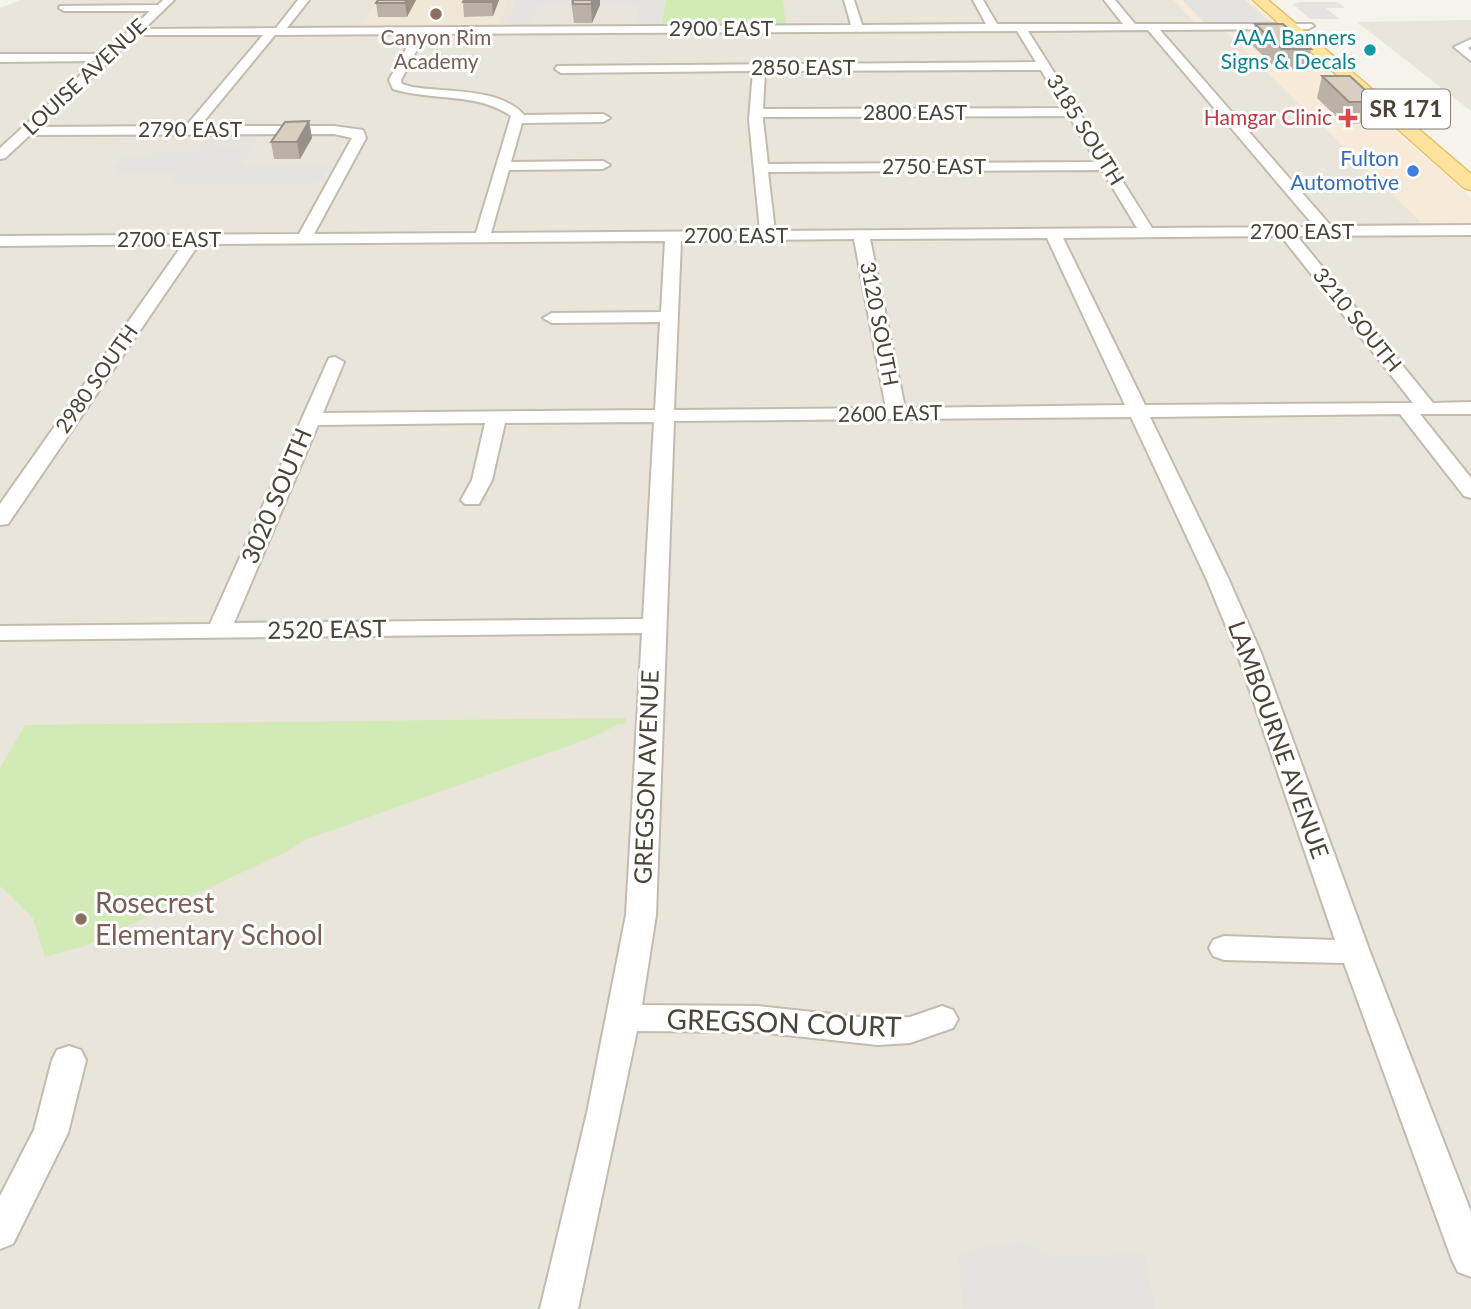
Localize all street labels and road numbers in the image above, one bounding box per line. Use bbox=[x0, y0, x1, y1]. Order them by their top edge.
street label: LOUISE AVENUE bbox=[17, 12, 151, 139]
street label: 2900 EAST bbox=[669, 15, 774, 40]
street label: 2850 EAST bbox=[751, 54, 856, 79]
street label: 3185 SOUTH bbox=[1042, 69, 1130, 189]
road number: SR 171 bbox=[1362, 90, 1450, 128]
street label: 2800 EAST bbox=[863, 99, 968, 124]
street label: 2790 EAST bbox=[138, 116, 243, 141]
street label: 2750 EAST bbox=[882, 153, 987, 178]
street label: 2700 EAST bbox=[1250, 218, 1355, 243]
street label: 2700 EAST bbox=[684, 222, 789, 247]
street label: 2700 EAST bbox=[117, 226, 222, 251]
street label: 3120 SOUTH bbox=[856, 259, 905, 388]
street label: 3210 SOUTH bbox=[1309, 262, 1408, 376]
street label: 2980 SOUTH bbox=[49, 319, 142, 437]
street label: 2600 EAST bbox=[838, 399, 943, 426]
street label: 3020 SOUTH bbox=[234, 423, 317, 567]
street label: 2520 EAST bbox=[267, 613, 387, 644]
street label: LAMBOURNE AVENUE bbox=[1223, 617, 1336, 862]
street label: GREGSON AVENUE bbox=[627, 669, 664, 885]
street label: GREGSON COURT bbox=[666, 1001, 903, 1043]

